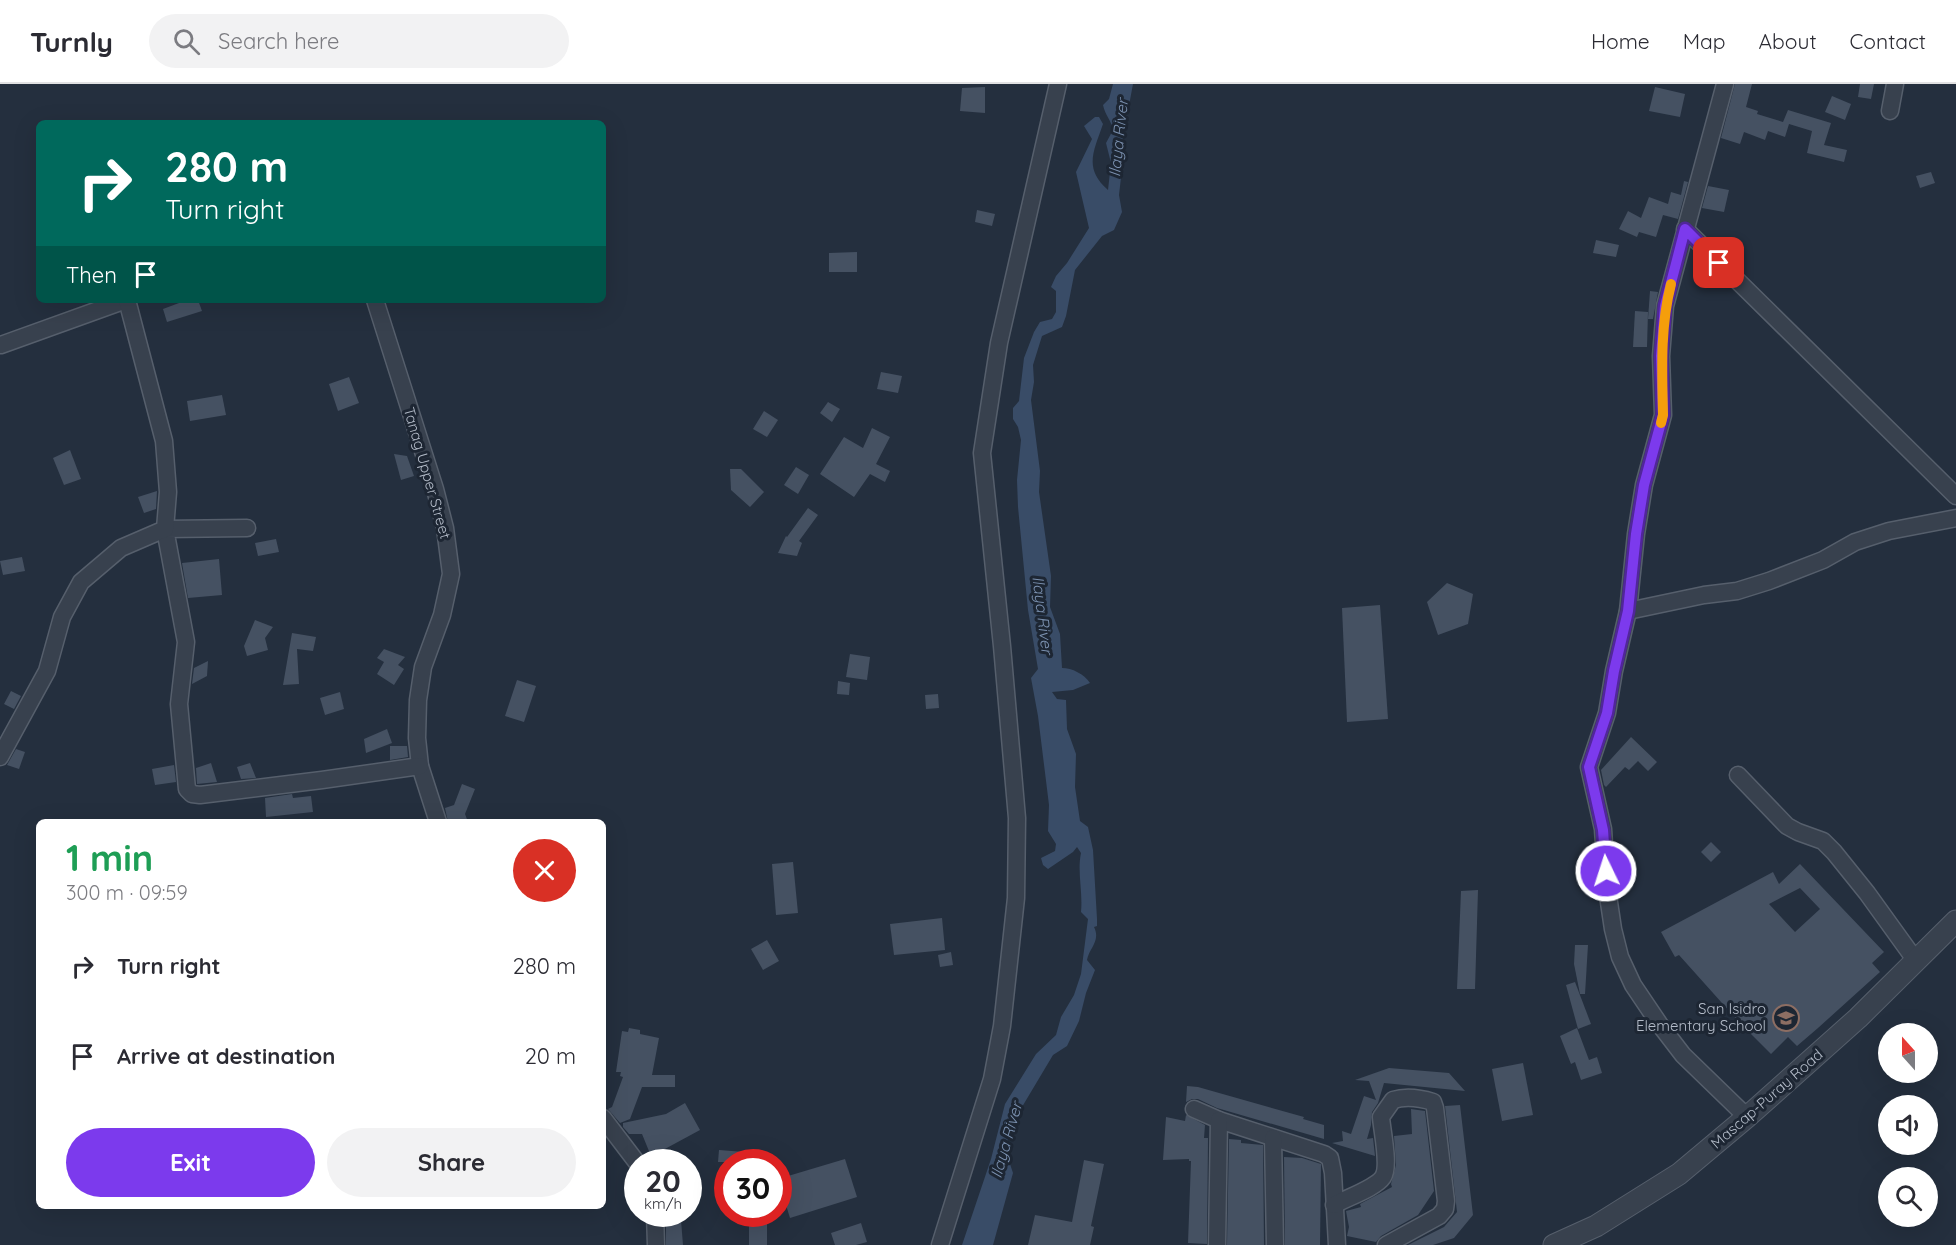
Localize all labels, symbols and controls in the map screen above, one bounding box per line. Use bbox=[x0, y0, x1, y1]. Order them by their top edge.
search box bbox=[149, 14, 569, 68]
text: Turnly bbox=[30, 24, 113, 59]
icon: search bbox=[170, 25, 203, 58]
text: Search here bbox=[218, 27, 339, 55]
text: Home bbox=[1591, 28, 1650, 54]
text: Map bbox=[1683, 28, 1726, 54]
text: About bbox=[1759, 28, 1817, 54]
text: Contact bbox=[1850, 28, 1926, 54]
water label: Ilaya River bbox=[1104, 96, 1132, 178]
text: 280 m bbox=[165, 140, 288, 193]
icon: right bbox=[66, 144, 144, 222]
text: Turn right bbox=[165, 192, 284, 226]
pin bbox=[1693, 237, 1744, 288]
icon: arrive bbox=[1702, 246, 1735, 279]
icon: arrive bbox=[129, 258, 162, 291]
text: Then bbox=[66, 261, 117, 289]
street label: Tanag Upper Street bbox=[400, 405, 455, 541]
water label: Ilaya River bbox=[1028, 575, 1058, 657]
text: 1 min bbox=[66, 835, 153, 880]
button: close bbox=[513, 839, 576, 902]
position arrow bbox=[1574, 839, 1638, 903]
text: 300 m · 09:59 bbox=[66, 880, 188, 905]
icon: right bbox=[66, 950, 99, 983]
text: Turn right bbox=[117, 952, 221, 980]
text: 280 m bbox=[513, 952, 576, 980]
place label: San Isidro Elementary School bbox=[1636, 999, 1766, 1035]
school or university icon: San Isidro Elementary School bbox=[1771, 1003, 1801, 1033]
north arrow bbox=[1878, 1023, 1938, 1083]
map controls bbox=[1878, 1023, 1938, 1227]
icon: arrive bbox=[66, 1040, 99, 1073]
text: Arrive at destination bbox=[117, 1042, 335, 1070]
text: 20 m bbox=[525, 1042, 576, 1070]
street label: Mascap-Puray Road bbox=[1707, 1045, 1827, 1152]
button: sound bbox=[1878, 1095, 1938, 1155]
water label: Ilaya River bbox=[986, 1098, 1027, 1180]
button: Exit bbox=[66, 1128, 315, 1197]
button: Share bbox=[327, 1128, 576, 1197]
speed limit sign: 30 bbox=[714, 1149, 792, 1227]
text: 20 bbox=[645, 1162, 681, 1200]
button: search bbox=[1878, 1167, 1938, 1227]
text: km/h bbox=[644, 1194, 682, 1213]

